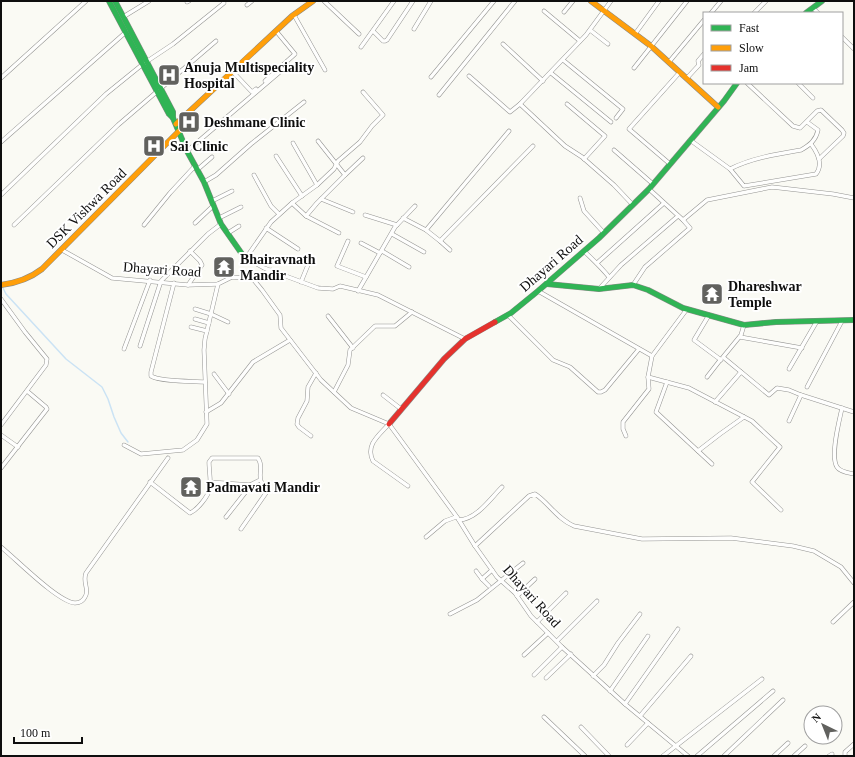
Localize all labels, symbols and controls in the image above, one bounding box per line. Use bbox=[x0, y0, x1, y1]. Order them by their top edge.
legend bbox=[703, 12, 843, 84]
text: Fast bbox=[739, 21, 760, 35]
text: Slow bbox=[739, 41, 764, 55]
place label: Anuja Multispeciality Hospital bbox=[184, 60, 314, 91]
text: Jam bbox=[739, 61, 759, 75]
hospital icon: Anuja Multispeciality Hospital bbox=[156, 62, 182, 88]
hospital icon: Deshmane Clinic bbox=[176, 109, 202, 135]
place label: Deshmane Clinic bbox=[204, 115, 306, 130]
hospital icon: Sai Clinic bbox=[141, 133, 167, 159]
place label: Sai Clinic bbox=[170, 139, 228, 154]
street label: DSK Vishwa Road bbox=[43, 165, 129, 251]
street label: Dhayari Road bbox=[517, 232, 586, 295]
place label: Bhairavnath Mandir bbox=[240, 252, 316, 283]
temple icon: Bhairavnath Mandir bbox=[211, 254, 237, 280]
street label: Dhayari Road bbox=[122, 259, 201, 280]
place label: Dhareshwar Temple bbox=[728, 279, 802, 310]
temple icon: Dhareshwar Temple bbox=[699, 281, 725, 307]
temple icon: Padmavati Mandir bbox=[178, 474, 204, 500]
place label: Padmavati Mandir bbox=[206, 480, 320, 495]
street label: Dhayari Road bbox=[500, 562, 563, 630]
north arrow bbox=[803, 705, 843, 745]
text: N bbox=[809, 711, 823, 725]
scale bar bbox=[14, 719, 82, 745]
text: 100 m bbox=[20, 726, 51, 740]

